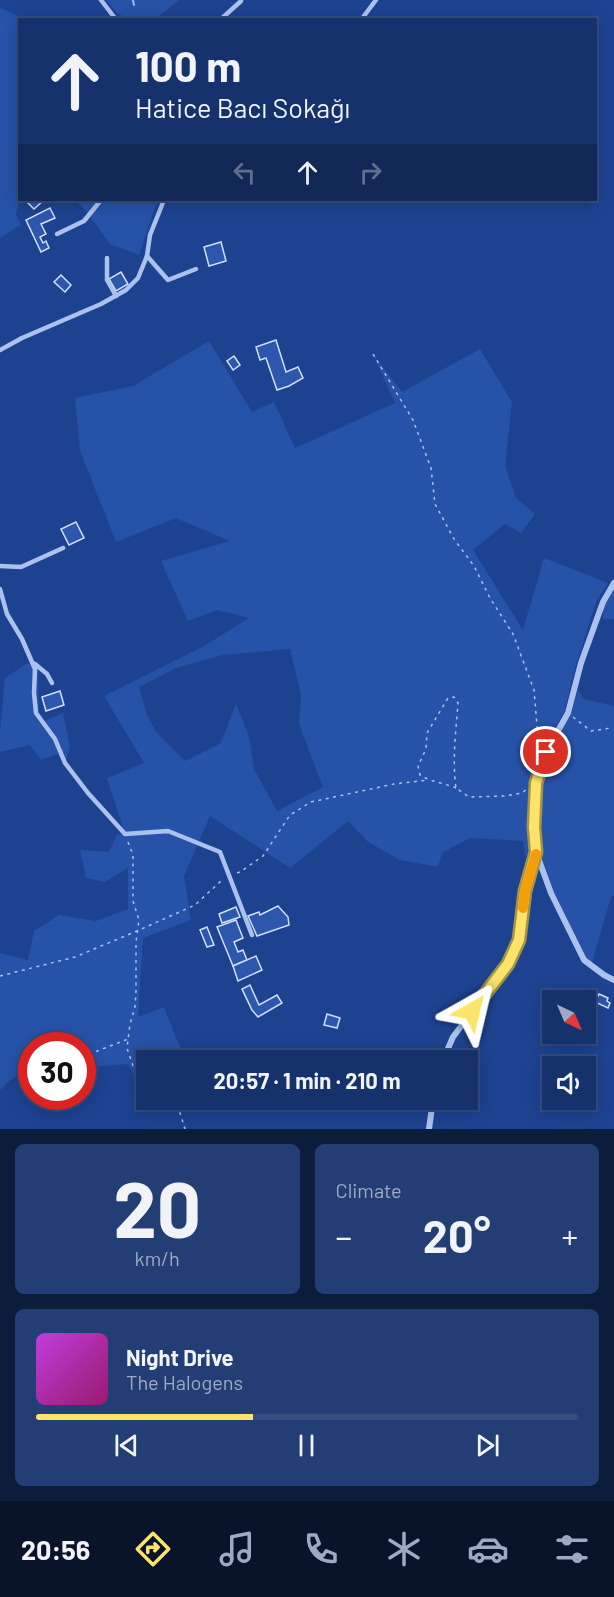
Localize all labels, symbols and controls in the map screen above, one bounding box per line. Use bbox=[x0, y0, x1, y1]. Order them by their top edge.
text: 100 m bbox=[135, 40, 241, 90]
icon: ahead bbox=[36, 42, 114, 120]
text: Hatice Bacı Sokağı bbox=[135, 91, 350, 123]
icon: left bbox=[228, 156, 261, 189]
icon: ahead bbox=[291, 156, 324, 189]
icon: right bbox=[354, 156, 387, 189]
pin bbox=[520, 726, 571, 777]
icon: arrive bbox=[529, 735, 562, 768]
position arrow bbox=[440, 979, 504, 1043]
north arrow bbox=[542, 990, 596, 1044]
map controls bbox=[542, 990, 596, 1110]
speed limit sign: 30 bbox=[18, 1032, 96, 1110]
button: sound bbox=[542, 1056, 596, 1110]
text: 20:57 · 1 min · 210 m bbox=[213, 1067, 401, 1093]
text: 20 bbox=[113, 1160, 201, 1254]
text: Climate bbox=[336, 1178, 402, 1202]
text: 20° bbox=[423, 1208, 491, 1262]
text: − bbox=[336, 1216, 352, 1256]
text: + bbox=[562, 1216, 578, 1256]
text: km/h bbox=[135, 1246, 180, 1270]
text: Night Drive bbox=[126, 1344, 234, 1370]
text: The Halogens bbox=[126, 1370, 243, 1394]
icon: previous bbox=[110, 1429, 143, 1462]
icon: pause bbox=[290, 1429, 323, 1462]
icon: next bbox=[471, 1429, 504, 1462]
icon: directions bbox=[132, 1528, 174, 1570]
icon: music bbox=[216, 1528, 258, 1570]
icon: phone bbox=[300, 1528, 342, 1570]
icon: climate bbox=[383, 1528, 425, 1570]
icon: car bbox=[467, 1528, 509, 1570]
icon: filters bbox=[551, 1528, 593, 1570]
text: 20:56 bbox=[21, 1533, 90, 1565]

